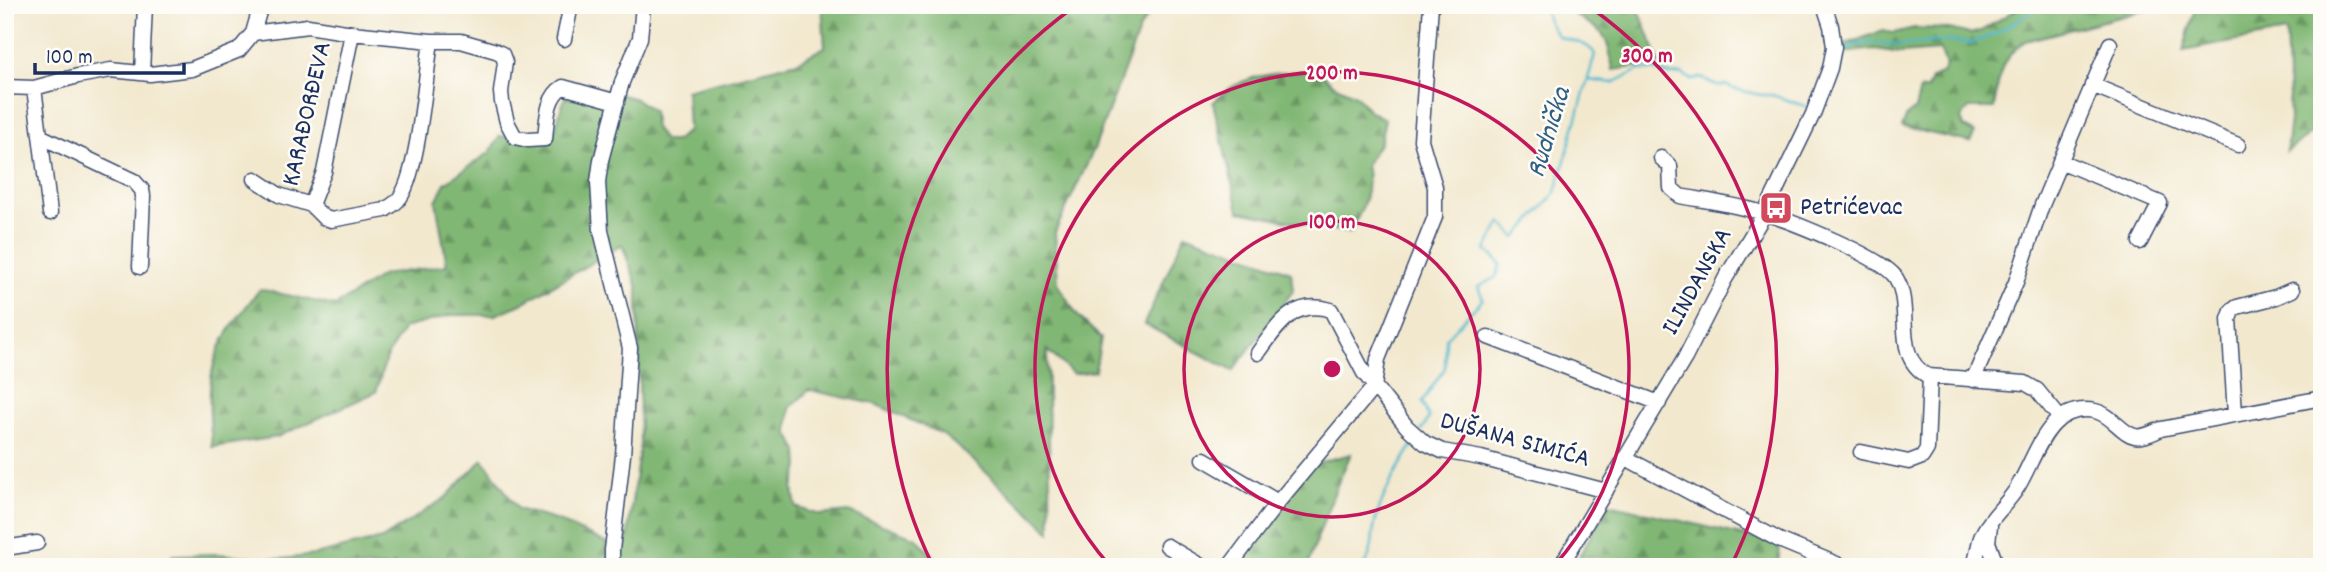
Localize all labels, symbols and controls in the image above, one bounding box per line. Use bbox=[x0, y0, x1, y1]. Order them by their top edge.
scale bar bbox=[35, 32, 184, 76]
street label: KARAĐORĐEVA bbox=[273, 38, 343, 190]
text: 300 m bbox=[1621, 43, 1673, 73]
text: 100 m bbox=[46, 44, 93, 74]
text: 200 m bbox=[1306, 60, 1358, 90]
water label: Rudnička bbox=[1518, 81, 1584, 183]
bus stop icon: Petrićevac bbox=[1757, 189, 1795, 227]
place label: Petrićevac bbox=[1800, 190, 1903, 227]
text: 100 m bbox=[1309, 209, 1355, 239]
street label: ILINDANSKA bbox=[1653, 222, 1743, 342]
centre of rings bbox=[1320, 357, 1344, 381]
street label: DUŠANA SIMIĆA bbox=[1436, 403, 1594, 479]

